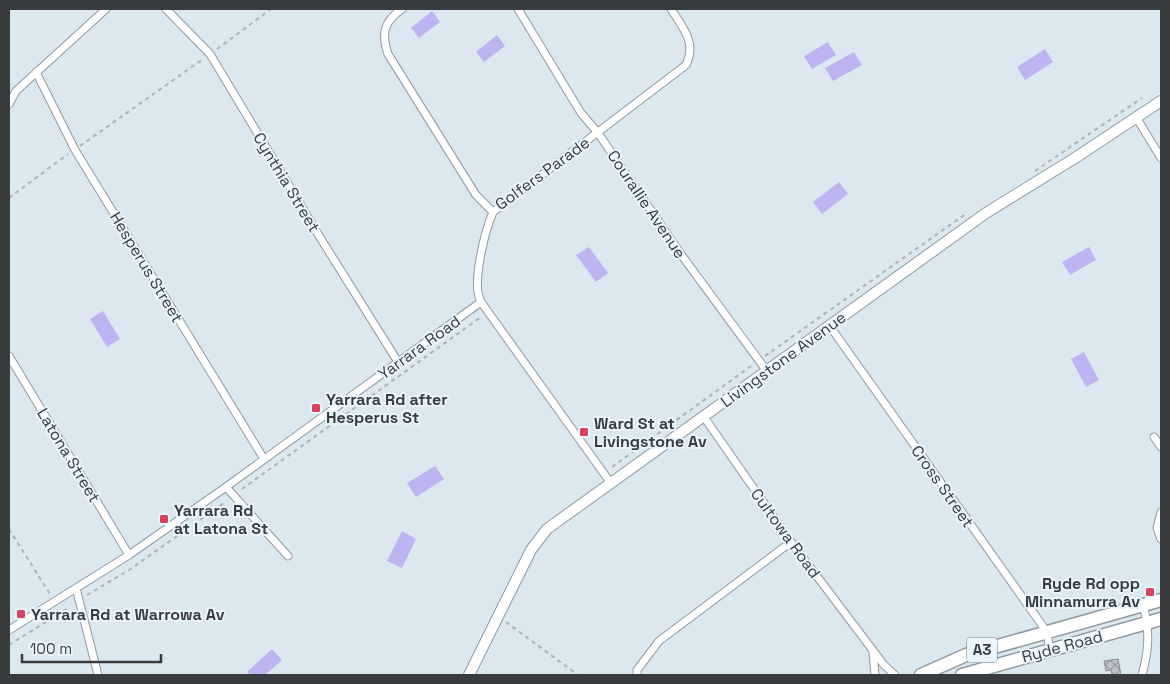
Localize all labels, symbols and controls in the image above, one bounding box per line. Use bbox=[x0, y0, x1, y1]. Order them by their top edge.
street label: Cynthia Street bbox=[248, 128, 325, 236]
street label: Golfers Parade bbox=[491, 132, 594, 215]
street label: Courallie Avenue bbox=[602, 146, 691, 263]
street label: Hesperus Street bbox=[105, 208, 188, 326]
street label: Livingstone Avenue bbox=[716, 307, 850, 412]
street label: Yarrara Road bbox=[374, 310, 465, 384]
place label: Yarrara Rd after Hesperus St bbox=[326, 389, 448, 428]
marker: Yarrara Rd after Hesperus St bbox=[310, 402, 322, 414]
street label: Latona Street bbox=[32, 404, 105, 506]
place label: Ward St at Livingstone Av bbox=[594, 413, 707, 452]
marker: Ward St at Livingstone Av bbox=[578, 426, 590, 438]
street label: Cross Street bbox=[907, 441, 979, 532]
street label: Cultowa Road bbox=[746, 484, 825, 582]
place label: Yarrara Rd at Latona St bbox=[174, 500, 268, 539]
marker: Yarrara Rd at Latona St bbox=[158, 513, 170, 525]
place label: Ryde Rd opp Minnamurra Av bbox=[1025, 573, 1140, 612]
marker: Ryde Rd opp Minnamurra Av bbox=[1144, 586, 1156, 598]
place label: Yarrara Rd at Warrowa Av bbox=[31, 604, 225, 625]
marker: Yarrara Rd at Warrowa Av bbox=[15, 608, 27, 620]
street label: Ryde Road bbox=[1019, 626, 1105, 667]
scale bar bbox=[22, 632, 161, 664]
road number: A3 bbox=[967, 638, 997, 662]
text: 100 m bbox=[30, 639, 72, 658]

